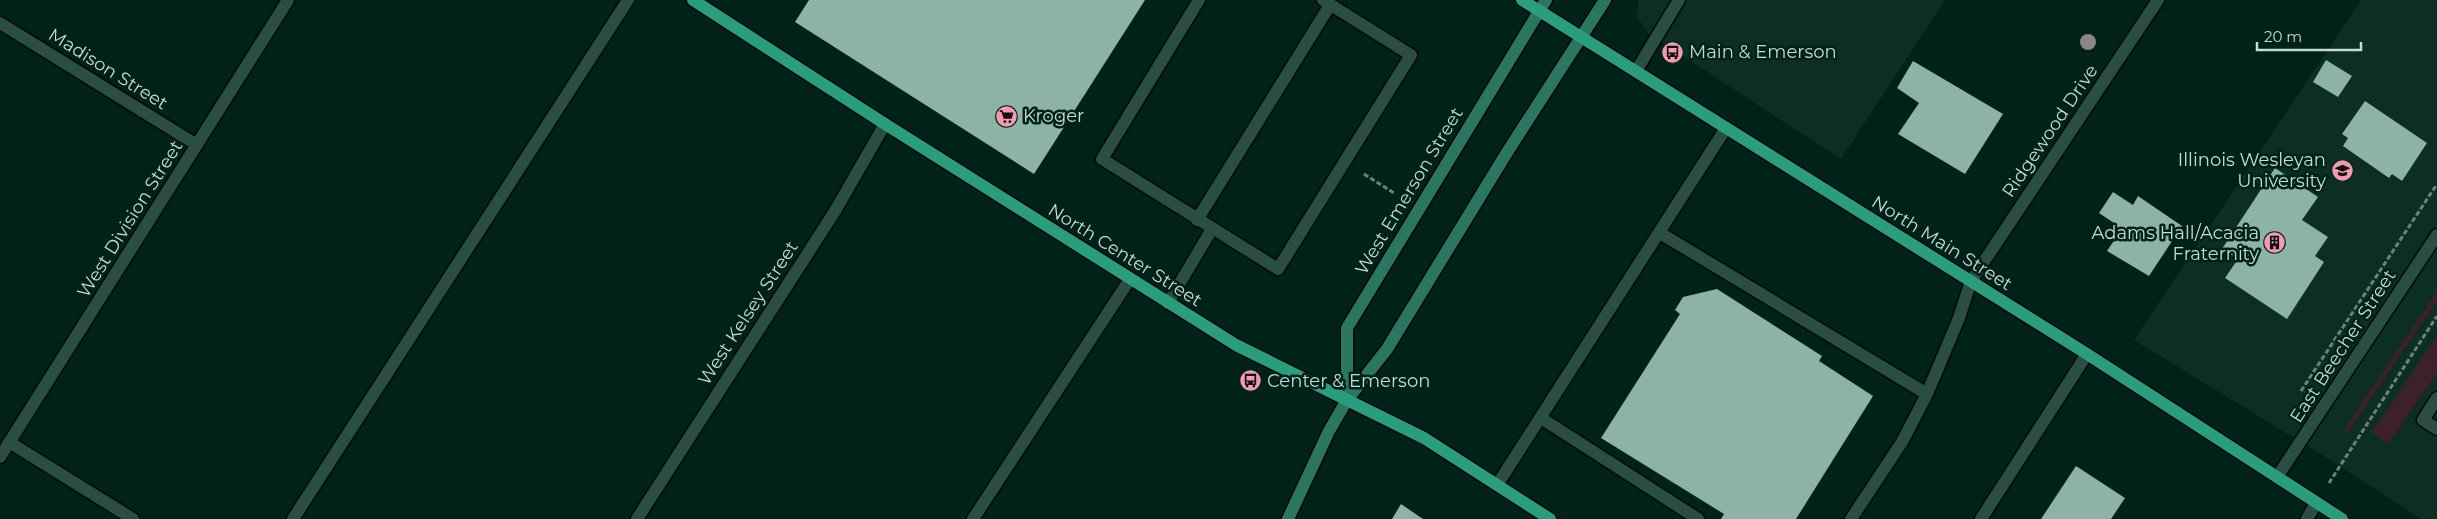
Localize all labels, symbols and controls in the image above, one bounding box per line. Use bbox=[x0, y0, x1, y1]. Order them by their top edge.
scale bar bbox=[2257, 20, 2361, 52]
street label: Madison Street bbox=[44, 24, 172, 114]
text: 20 m bbox=[2264, 27, 2302, 46]
bus stop icon: Main & Emerson bbox=[1661, 40, 1685, 64]
place label: Main & Emerson bbox=[1689, 41, 1837, 63]
street label: Ridgewood Drive bbox=[1997, 60, 2103, 202]
street label: West Emerson Street bbox=[1350, 103, 1468, 279]
supermarket icon: Kroger bbox=[995, 104, 1019, 128]
place label: Kroger bbox=[1023, 105, 1084, 127]
street label: West Division Street bbox=[73, 136, 187, 302]
place label: Illinois Wesleyan University bbox=[2178, 149, 2326, 192]
school or university icon: Illinois Wesleyan University bbox=[2330, 158, 2354, 182]
street label: North Main Street bbox=[1868, 191, 2016, 295]
street label: North Center Street bbox=[1044, 199, 1206, 311]
place label: Adams Hall/Acacia Fraternity bbox=[2091, 222, 2259, 265]
building icon: Adams Hall/Acacia Fraternity bbox=[2263, 231, 2287, 255]
street label: West Kelsey Street bbox=[693, 237, 803, 389]
street label: East Beecher Street bbox=[2285, 265, 2401, 427]
bus stop icon: Center & Emerson bbox=[1239, 369, 1263, 393]
place label: Center & Emerson bbox=[1267, 370, 1430, 392]

